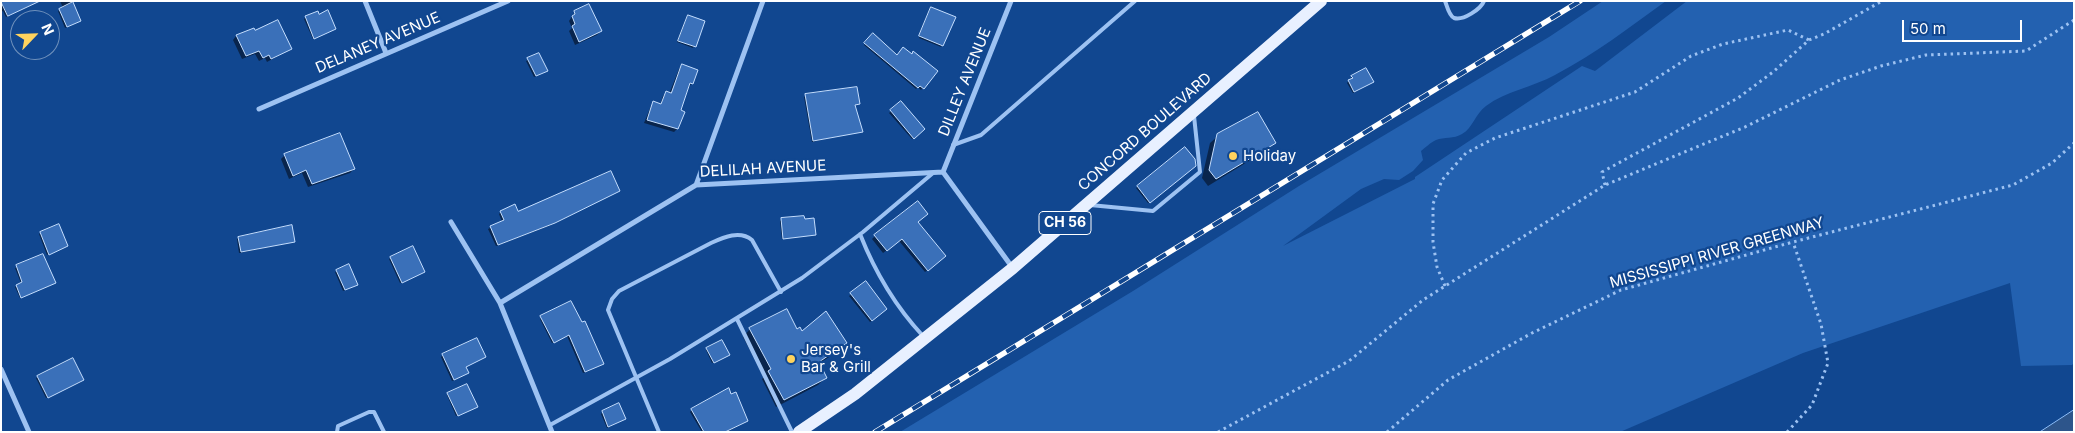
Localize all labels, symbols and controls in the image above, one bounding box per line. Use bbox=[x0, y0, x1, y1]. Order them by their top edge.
street label: DELANEY AVENUE bbox=[313, 9, 443, 77]
north arrow bbox=[10, 10, 60, 60]
scale bar bbox=[1905, 10, 2025, 42]
text: 50 m bbox=[1910, 19, 1946, 38]
text: N bbox=[38, 21, 58, 37]
street label: DILLEY AVENUE bbox=[935, 25, 995, 139]
street label: CONCORD BOULEVARD bbox=[1075, 69, 1215, 195]
place label: Holiday bbox=[1243, 147, 1296, 165]
marker: Holiday bbox=[1227, 150, 1239, 162]
street label: DELILAH AVENUE bbox=[699, 157, 827, 181]
road number: CH 56 bbox=[1039, 212, 1091, 234]
street label: MISSISSIPPI RIVER GREENWAY bbox=[1608, 214, 1826, 292]
place label: Jersey's Bar & Grill bbox=[801, 341, 871, 376]
marker: Jersey's Bar & Grill bbox=[785, 353, 797, 365]

